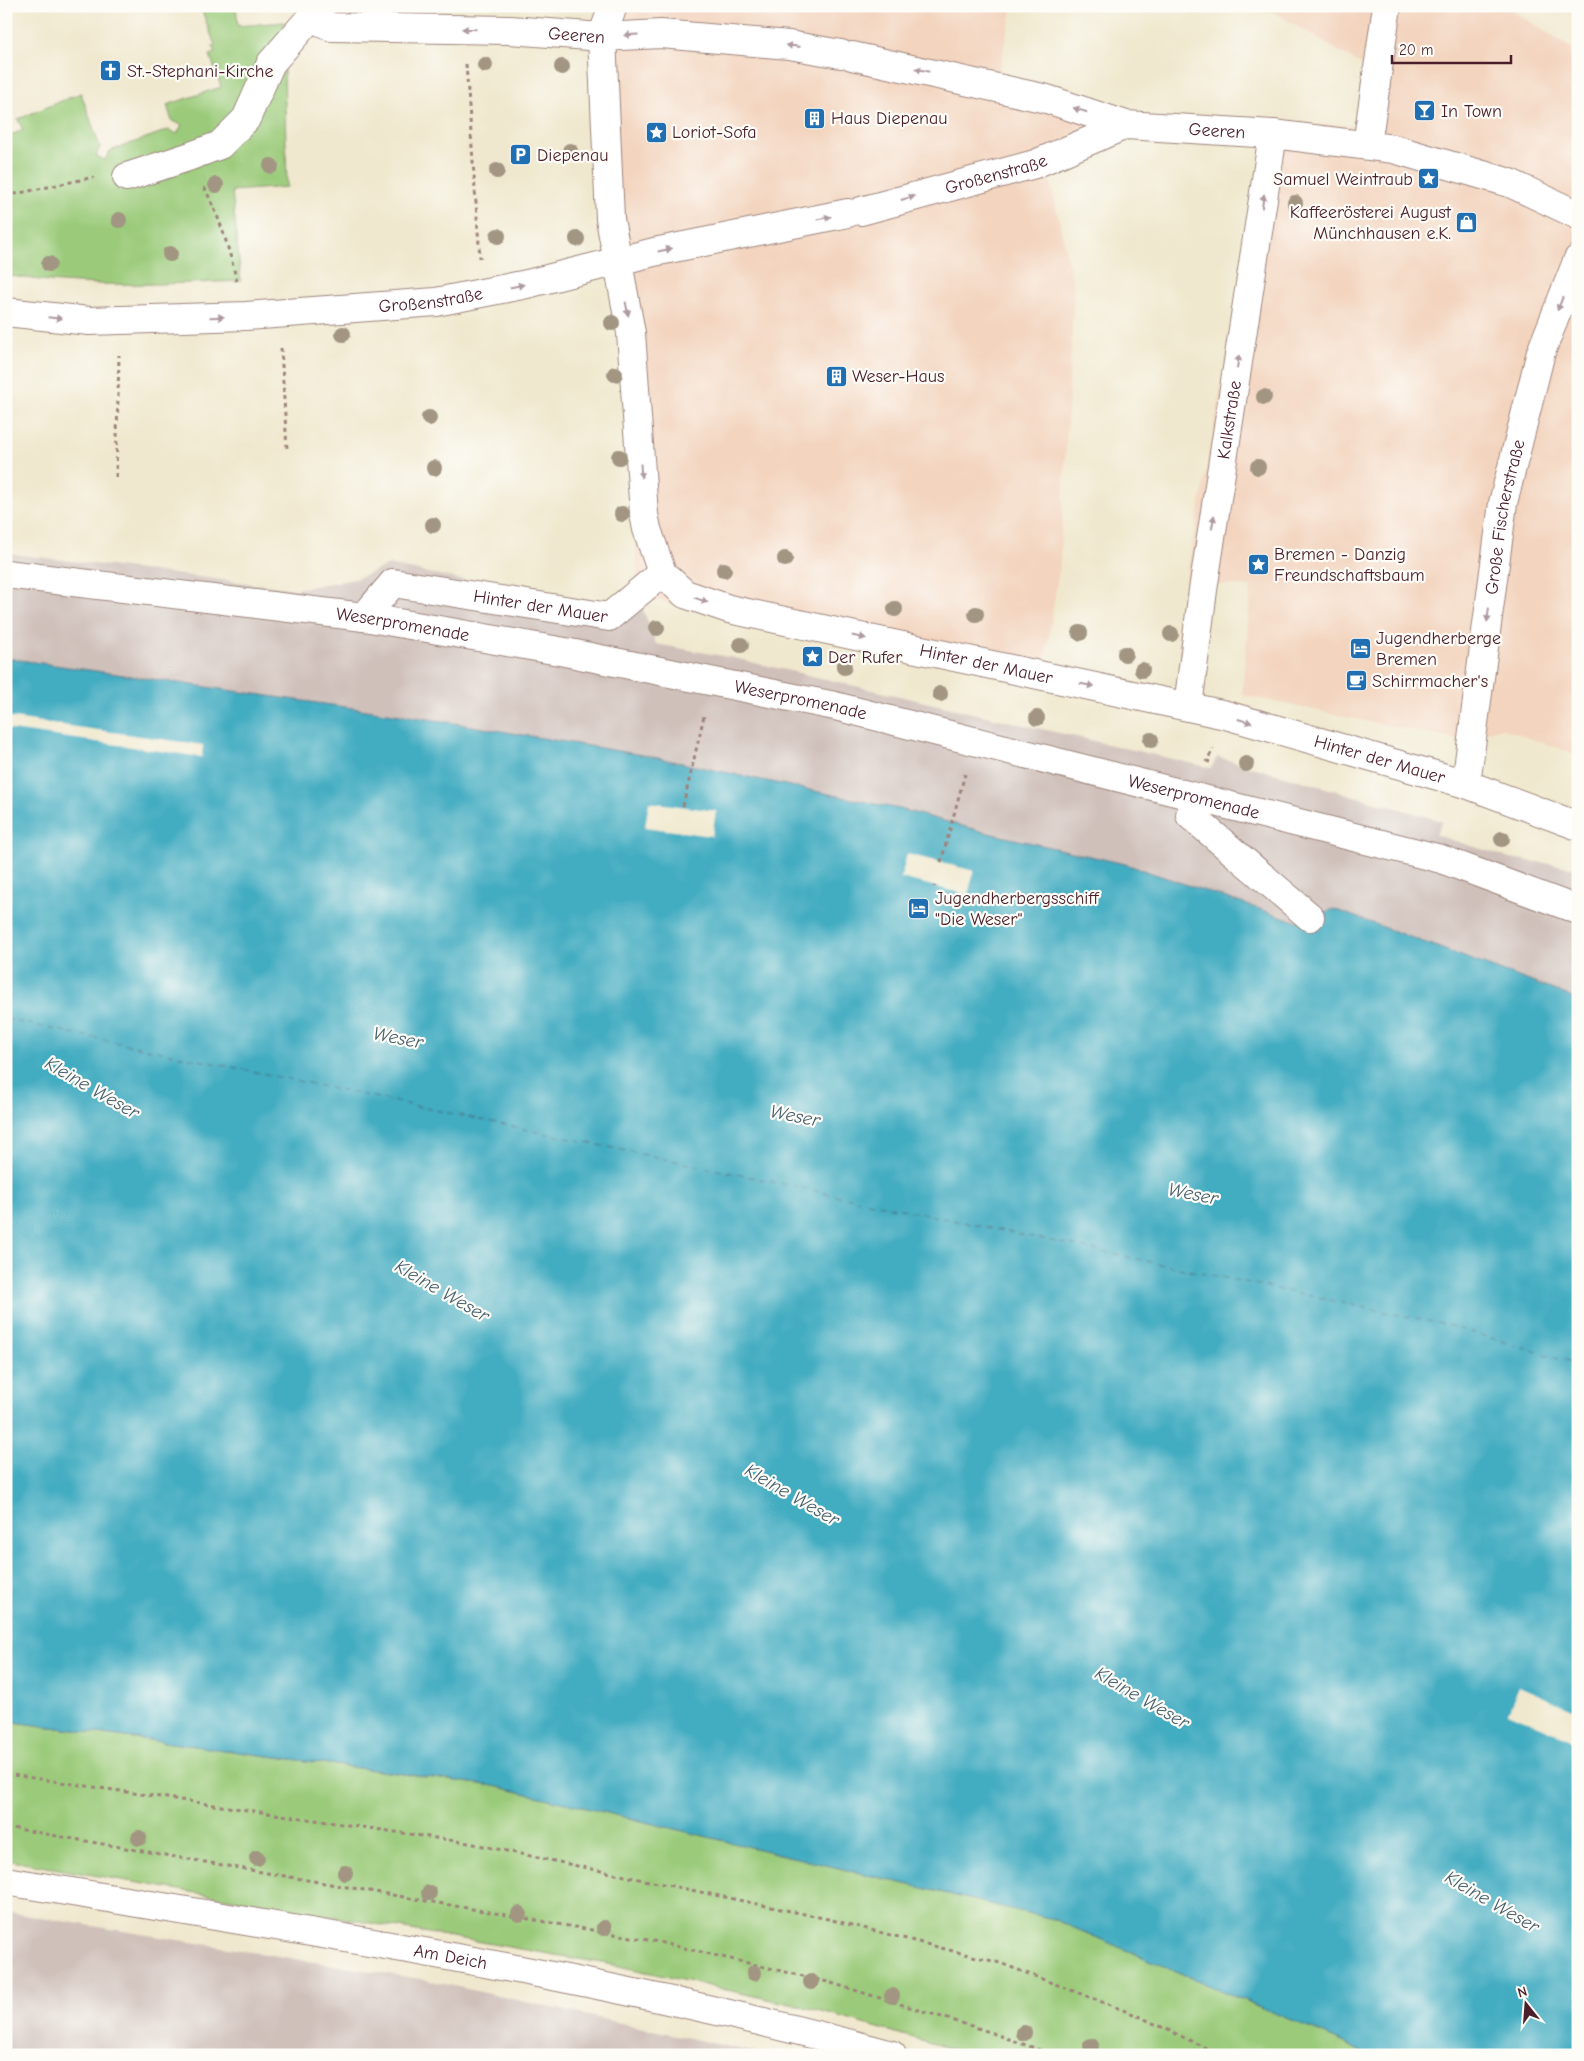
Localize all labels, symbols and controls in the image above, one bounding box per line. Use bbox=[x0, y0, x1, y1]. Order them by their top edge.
street label: Geeren bbox=[547, 22, 606, 48]
one-way arrow bbox=[460, 25, 476, 33]
one-way arrow bbox=[623, 32, 639, 40]
scale bar bbox=[1392, 32, 1510, 64]
text: 20 m bbox=[1399, 41, 1433, 59]
one-way arrow bbox=[784, 42, 800, 50]
church icon: St.-Stephani-Kirche bbox=[99, 59, 123, 83]
place label: St.-Stephani-Kirche bbox=[127, 61, 274, 82]
one-way arrow bbox=[915, 66, 930, 74]
bar icon: In Town bbox=[1413, 99, 1437, 123]
place label: In Town bbox=[1441, 101, 1502, 122]
one-way arrow bbox=[1072, 105, 1087, 113]
building icon: Haus Diepenau bbox=[803, 106, 827, 130]
place label: Haus Diepenau bbox=[831, 108, 947, 129]
street label: Geeren bbox=[1188, 118, 1246, 143]
place icon: Loriot-Sofa bbox=[644, 120, 668, 144]
place label: Loriot-Sofa bbox=[672, 122, 757, 143]
parking icon: Diepenau bbox=[509, 143, 533, 167]
place label: Diepenau bbox=[537, 145, 608, 166]
street label: Großenstraße bbox=[943, 150, 1050, 198]
place icon: Samuel Weintraub bbox=[1417, 167, 1441, 191]
place label: Samuel Weintraub bbox=[1273, 169, 1413, 190]
one-way arrow bbox=[1259, 193, 1267, 209]
one-way arrow bbox=[900, 194, 915, 202]
place label: Kaffeerösterei August Münchhausen e.K. bbox=[1290, 202, 1452, 244]
shop icon: Kaffeerösterei August Münchhausen e.K. bbox=[1455, 210, 1479, 234]
one-way arrow bbox=[817, 214, 832, 222]
one-way arrow bbox=[657, 246, 673, 254]
one-way arrow bbox=[510, 281, 526, 289]
street label: Großenstraße bbox=[378, 282, 485, 317]
one-way arrow bbox=[1556, 297, 1564, 312]
one-way arrow bbox=[623, 302, 631, 317]
one-way arrow bbox=[209, 312, 225, 320]
one-way arrow bbox=[47, 314, 63, 322]
one-way arrow bbox=[1235, 353, 1243, 369]
building icon: Weser-Haus bbox=[824, 364, 848, 388]
place label: Weser-Haus bbox=[852, 366, 945, 387]
street label: Kalkstraße bbox=[1213, 379, 1245, 461]
street label: Große Fischerstraße bbox=[1481, 437, 1529, 596]
one-way arrow bbox=[637, 463, 645, 479]
one-way arrow bbox=[1210, 514, 1218, 530]
place label: Bremen - Danzig Freundschaftsbaum bbox=[1274, 544, 1425, 586]
place icon: Bremen - Danzig Freundschaftsbaum bbox=[1246, 552, 1270, 576]
street label: Hinter der Mauer bbox=[472, 585, 610, 627]
one-way arrow bbox=[694, 597, 709, 604]
street label: Weserpromenade bbox=[335, 603, 471, 646]
one-way arrow bbox=[1484, 607, 1492, 623]
place label: Jugendherberge Bremen bbox=[1376, 628, 1501, 670]
one-way arrow bbox=[852, 633, 867, 641]
hotel icon: Jugendherberge Bremen bbox=[1348, 636, 1372, 660]
street label: Hinter der Mauer bbox=[918, 639, 1056, 688]
place icon: Der Rufer bbox=[800, 645, 824, 669]
place label: Der Rufer bbox=[828, 647, 903, 668]
cafe icon: Schirrmacher's bbox=[1344, 669, 1368, 693]
place label: Schirrmacher's bbox=[1372, 671, 1488, 692]
street label: Weserpromenade bbox=[733, 676, 869, 724]
one-way arrow bbox=[1079, 681, 1094, 689]
one-way arrow bbox=[1238, 717, 1253, 725]
street label: Hinter der Mauer bbox=[1312, 730, 1449, 788]
street label: Weserpromenade bbox=[1126, 770, 1262, 823]
place label: Jugendherbergsschiff "Die Weser" bbox=[935, 888, 1099, 930]
hotel icon: Jugendherbergsschiff "Die Weser" bbox=[907, 896, 931, 920]
water label: Weser bbox=[371, 1022, 426, 1054]
water label: Kleine Weser bbox=[41, 1052, 144, 1125]
water label: Weser bbox=[768, 1100, 823, 1132]
water label: Weser bbox=[1166, 1178, 1221, 1210]
water label: Kleine Weser bbox=[391, 1255, 494, 1328]
water label: Kleine Weser bbox=[741, 1459, 844, 1532]
water label: Kleine Weser bbox=[1091, 1662, 1194, 1735]
water label: Kleine Weser bbox=[1441, 1866, 1544, 1939]
street label: Am Deich bbox=[412, 1940, 489, 1974]
north arrow bbox=[1502, 1978, 1552, 2028]
text: N bbox=[1515, 1983, 1529, 2002]

